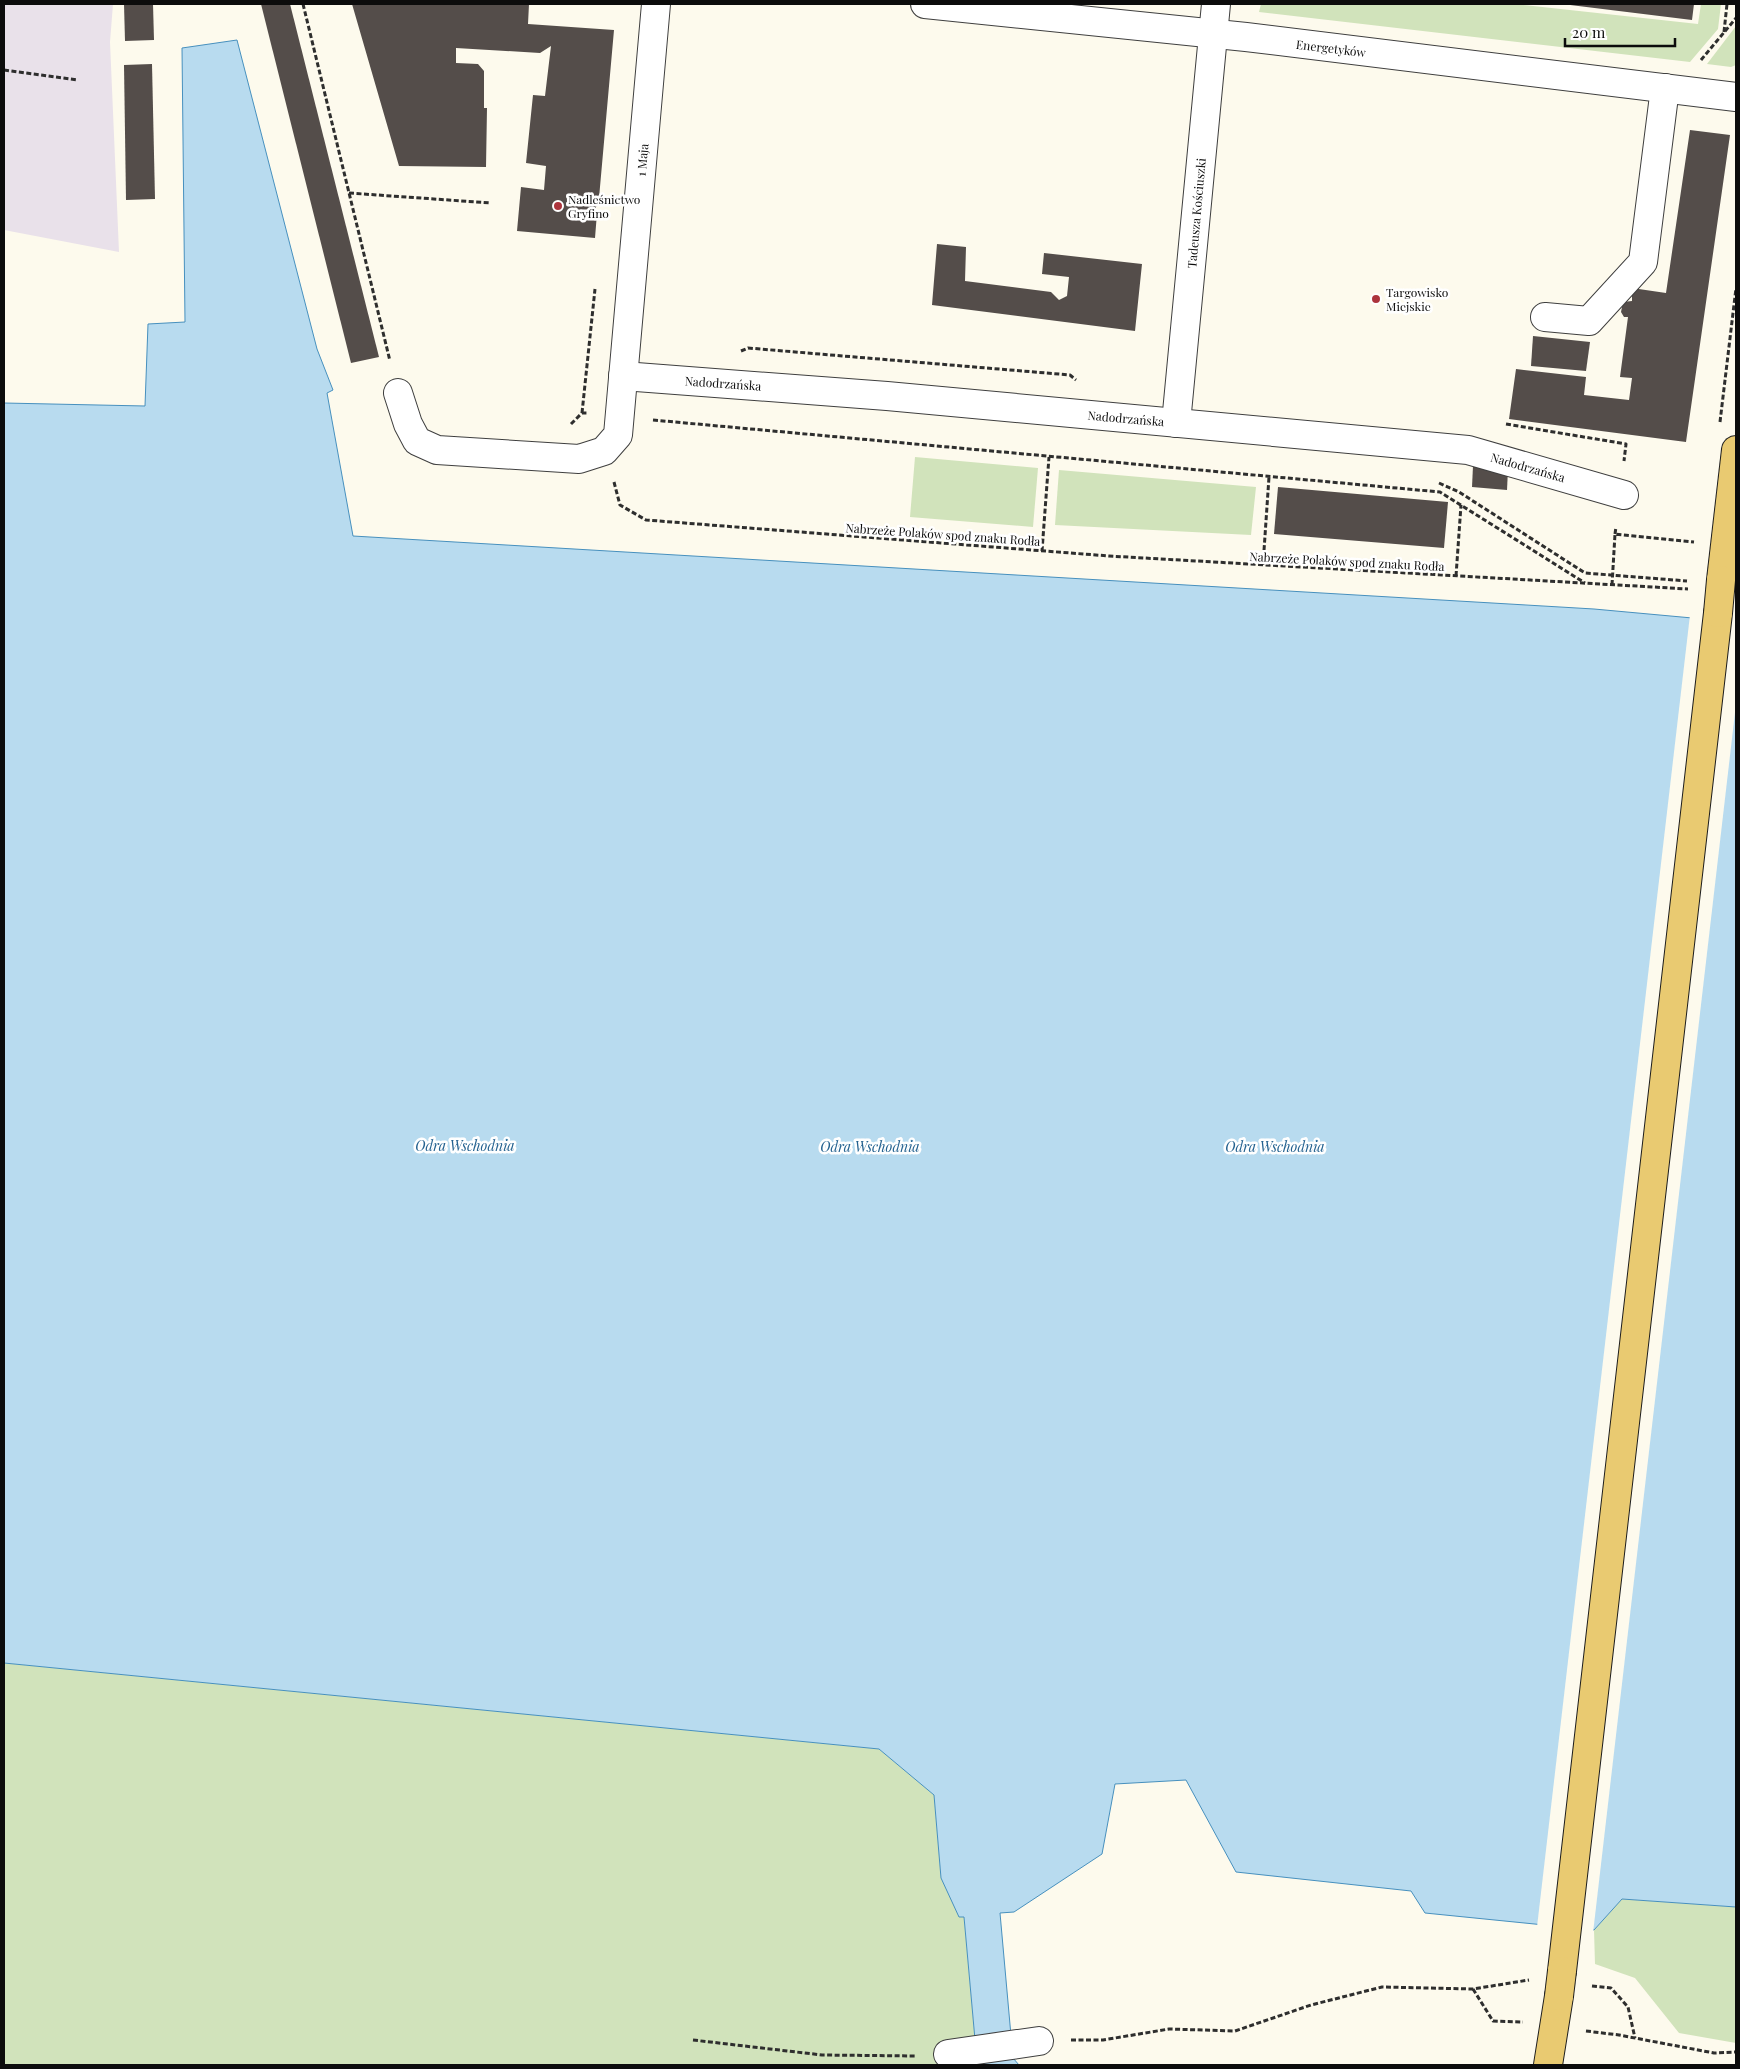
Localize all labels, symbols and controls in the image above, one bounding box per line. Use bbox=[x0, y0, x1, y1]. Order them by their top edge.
scale bar bbox=[1565, 15, 1675, 47]
text: 20 m bbox=[1572, 22, 1606, 42]
street label: Energetyków bbox=[1295, 36, 1368, 60]
street label: 1 Maja bbox=[633, 143, 651, 177]
street label: Tadeusza Kościuszki bbox=[1183, 157, 1209, 269]
place label: Nadleśnictwo Gryfino bbox=[568, 191, 641, 221]
marker: Nadleśnictwo Gryfino bbox=[552, 200, 564, 212]
place label: Targowisko Miejskie bbox=[1386, 284, 1449, 314]
marker: Targowisko Miejskie bbox=[1370, 293, 1382, 305]
street label: Nadodrzańska bbox=[684, 372, 762, 394]
street label: Nadodrzańska bbox=[1087, 407, 1165, 429]
street label: Nadodrzańska bbox=[1489, 449, 1567, 485]
street label: Nabrzeże Polaków spod znaku Rodła bbox=[845, 519, 1041, 549]
street label: Nabrzeże Polaków spod znaku Rodła bbox=[1249, 548, 1445, 574]
water label: Odra Wschodnia bbox=[415, 1136, 515, 1155]
water label: Odra Wschodnia bbox=[820, 1137, 920, 1156]
water label: Odra Wschodnia bbox=[1225, 1137, 1325, 1156]

